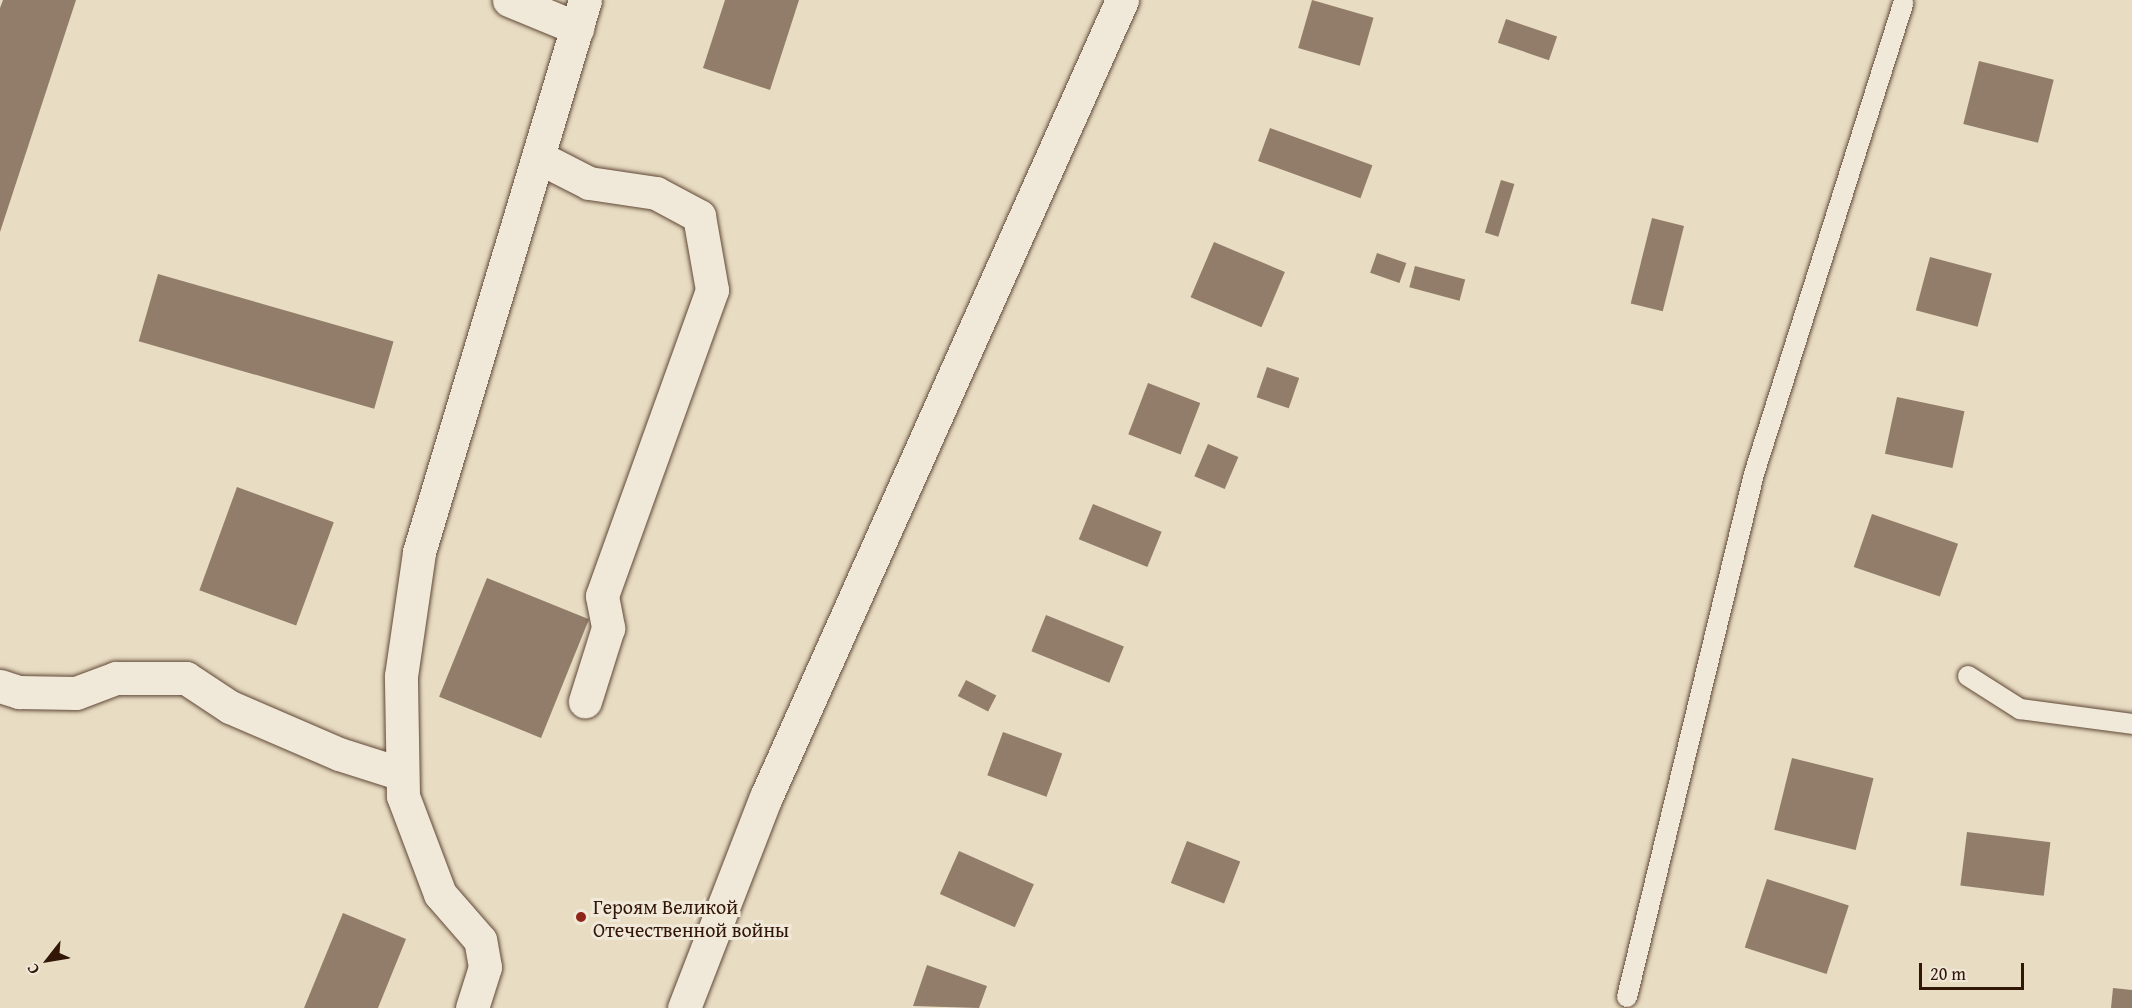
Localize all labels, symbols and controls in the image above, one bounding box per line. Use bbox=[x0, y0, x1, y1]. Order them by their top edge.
place label: Героям Великой Отечественной войны bbox=[593, 894, 789, 941]
marker: Героям Великой Отечественной войны bbox=[574, 910, 588, 924]
north arrow bbox=[18, 930, 78, 990]
scale bar bbox=[1922, 951, 2027, 989]
text: С bbox=[20, 959, 45, 979]
text: 20 m bbox=[1930, 960, 1966, 987]

